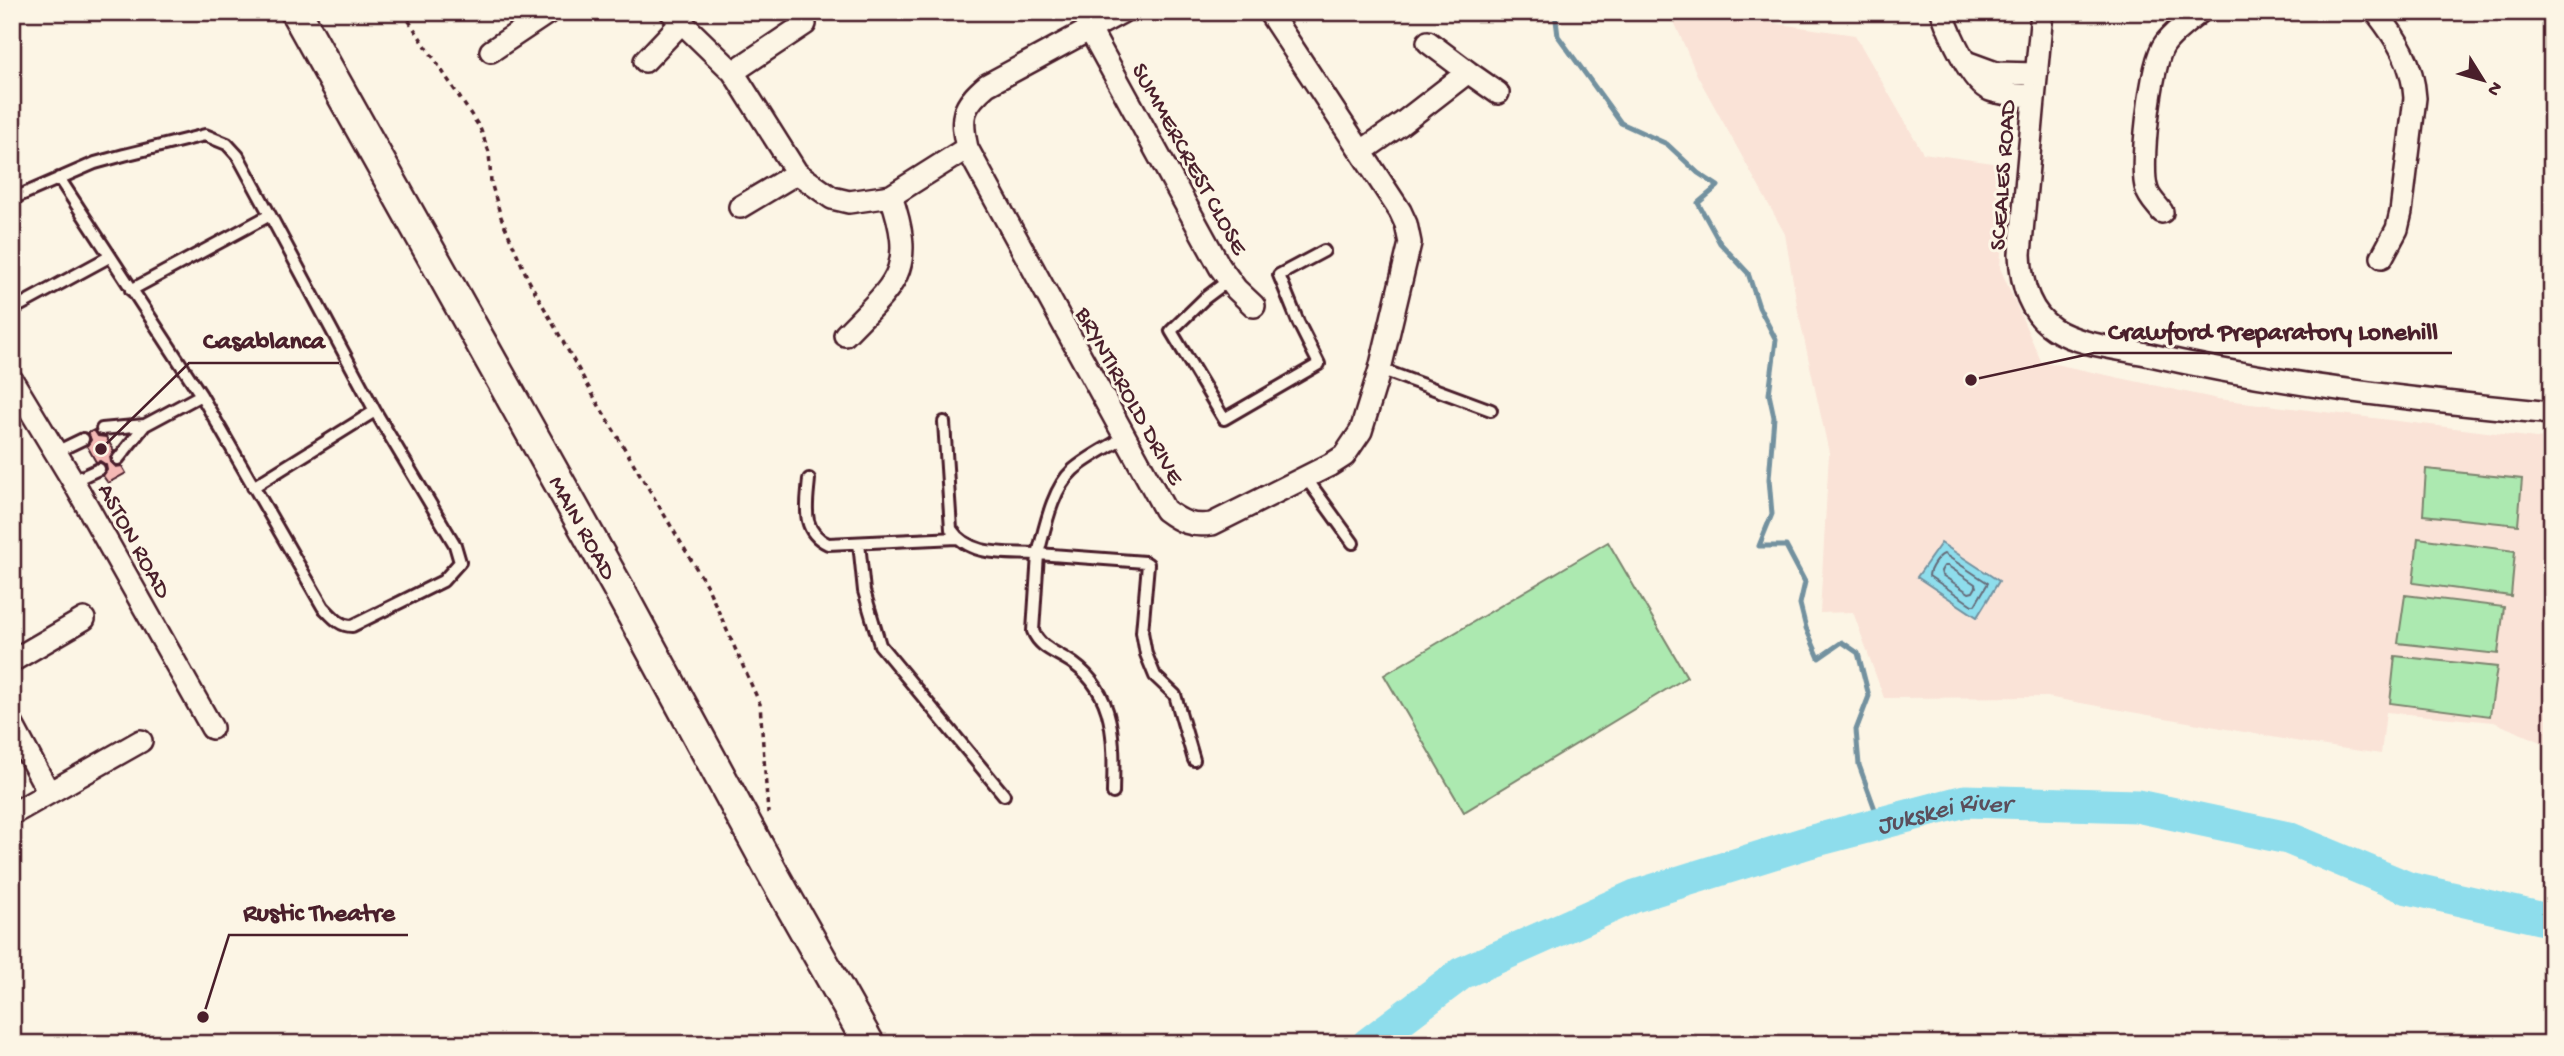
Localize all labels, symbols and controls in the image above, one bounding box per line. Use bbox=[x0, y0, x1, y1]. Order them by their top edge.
north arrow bbox=[2448, 46, 2518, 116]
street label: SUMMERCREST CLOSE bbox=[1123, 59, 1253, 262]
text: N bbox=[2481, 76, 2507, 100]
street label: SCEALES ROAD bbox=[1985, 99, 2024, 251]
street label: BRYNTIRROLD DRIVE bbox=[1067, 302, 1189, 492]
callout: Crawford Preparatory Lonehill bbox=[2094, 306, 2452, 353]
callout: Casablanca bbox=[189, 316, 339, 363]
text: Crawford Preparatory Lonehill bbox=[2108, 319, 2438, 350]
text: Casablanca bbox=[203, 328, 327, 359]
street label: MAIN ROAD bbox=[540, 471, 622, 586]
street label: ASTON ROAD bbox=[89, 479, 177, 605]
water label: Jukskei River bbox=[1874, 788, 2016, 844]
callout: Rustic Theatre bbox=[229, 888, 408, 935]
text: Rustic Theatre bbox=[242, 900, 396, 931]

